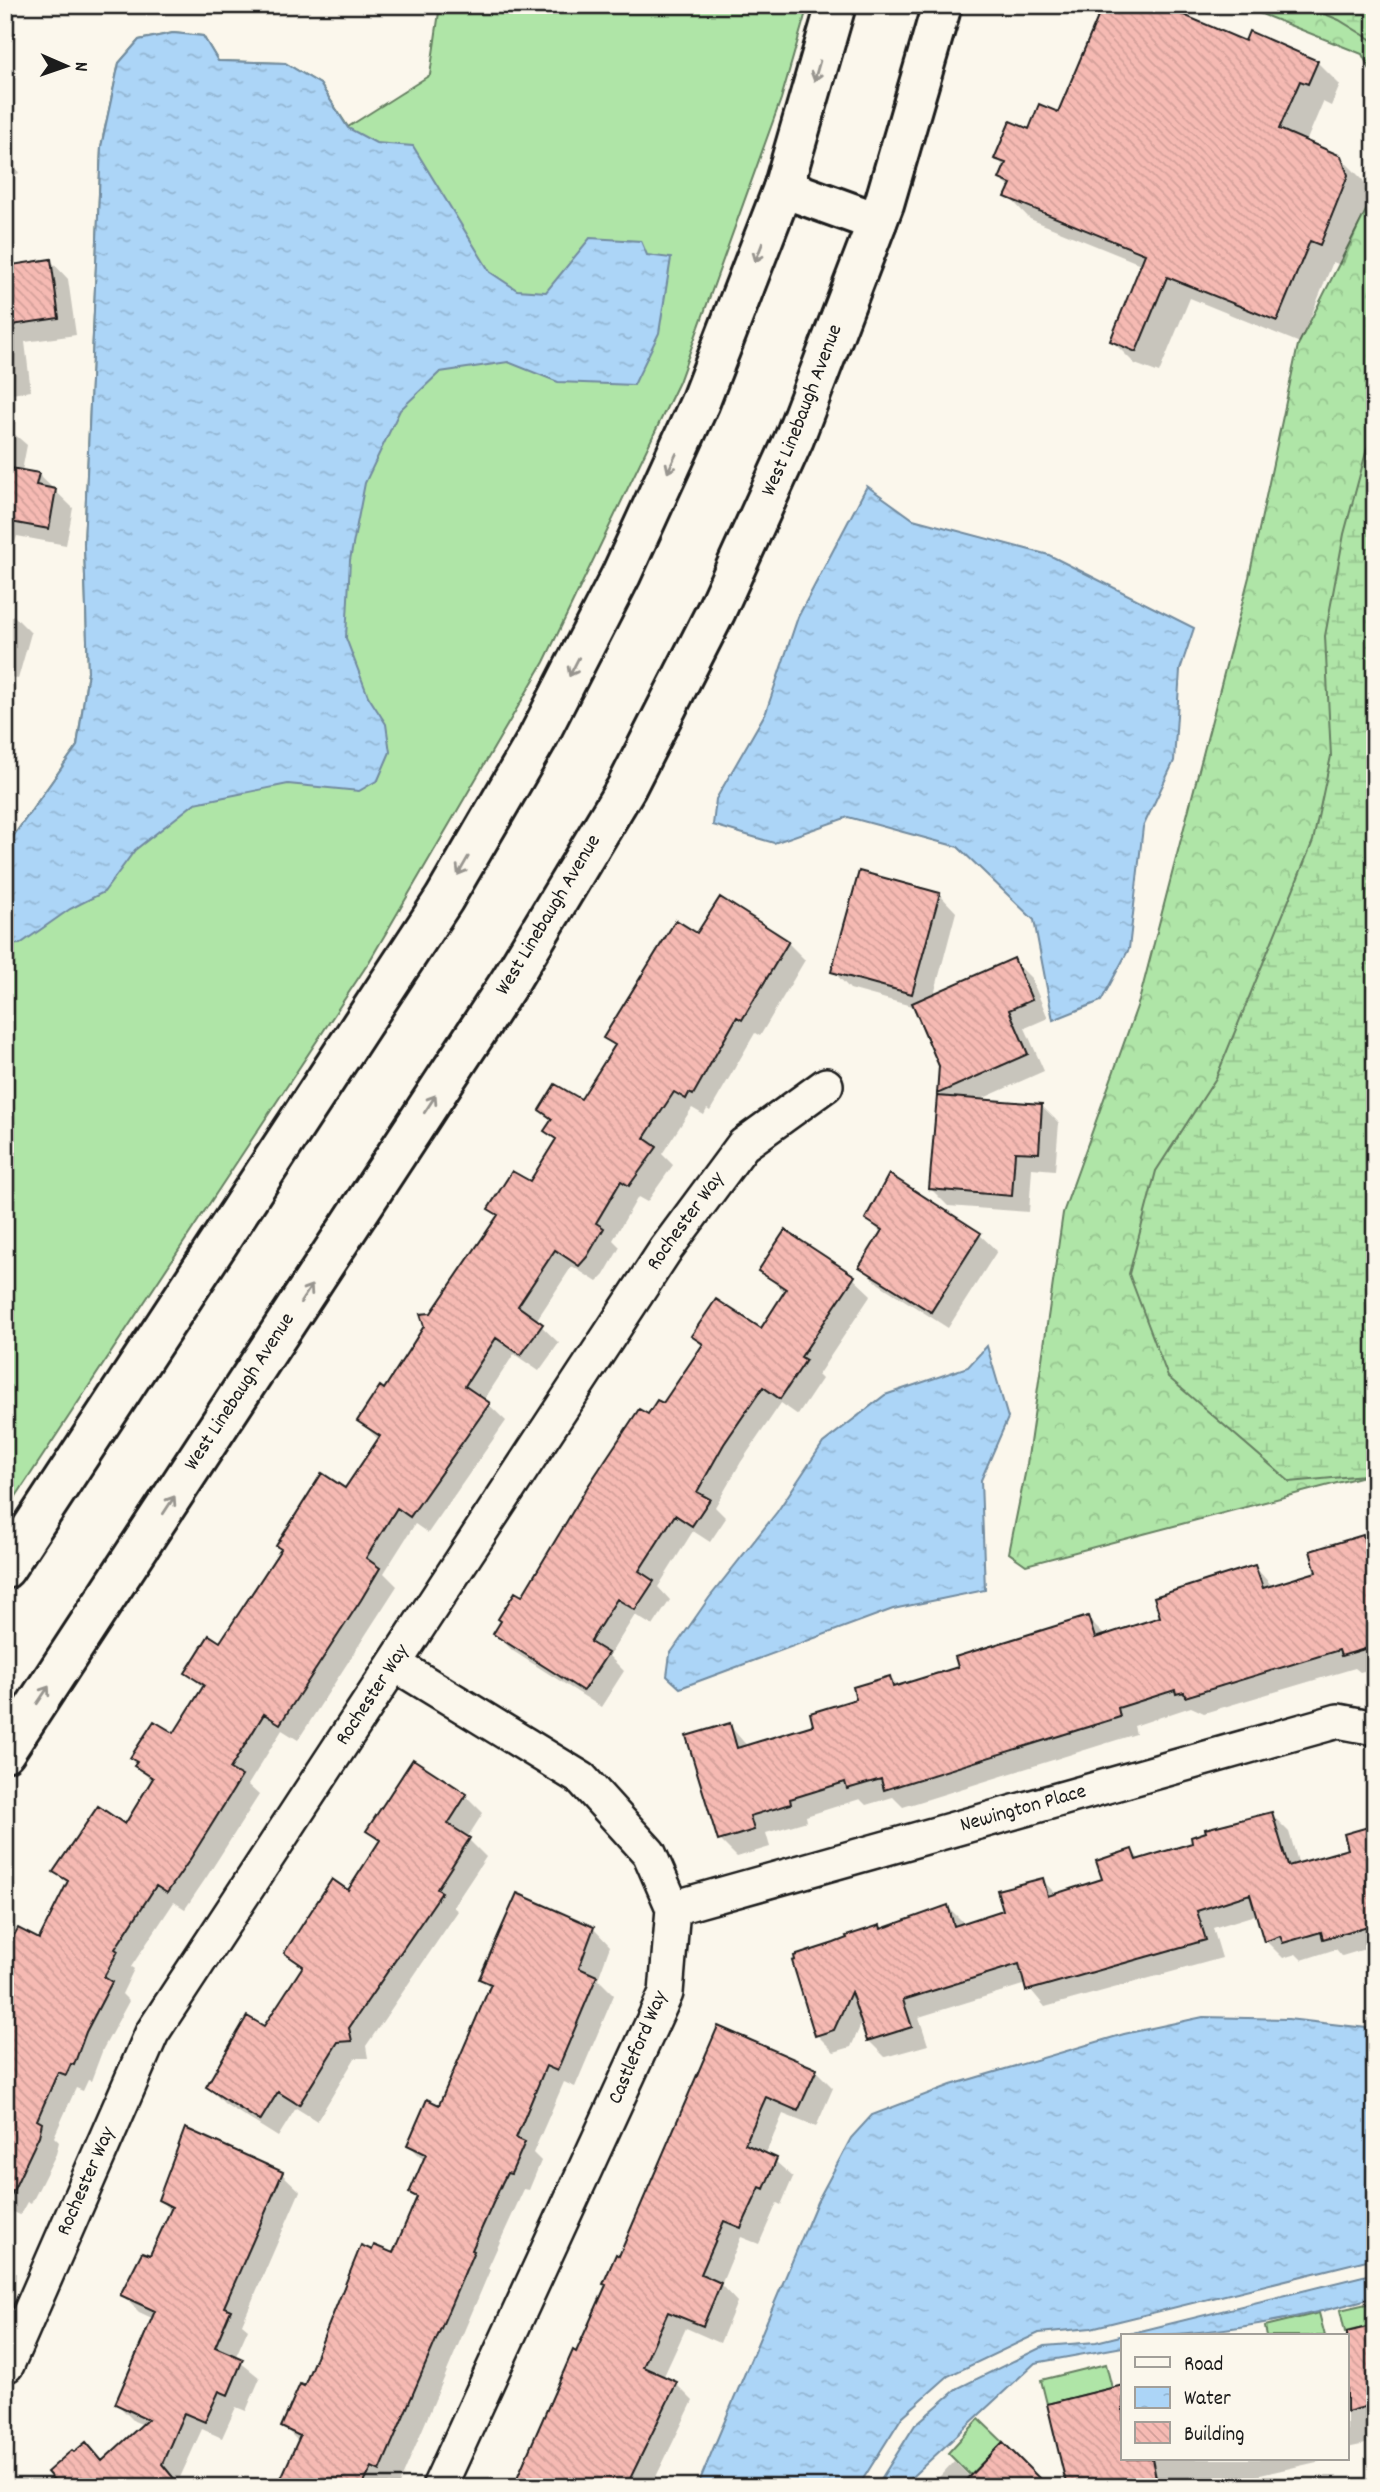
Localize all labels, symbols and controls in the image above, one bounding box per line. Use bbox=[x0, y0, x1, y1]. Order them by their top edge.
north arrow bbox=[32, 32, 102, 102]
one-way arrow bbox=[809, 60, 822, 82]
text: N bbox=[66, 61, 93, 72]
one-way arrow bbox=[751, 241, 764, 263]
street label: West Linebaugh Avenue bbox=[755, 320, 851, 502]
one-way arrow bbox=[665, 452, 678, 473]
one-way arrow bbox=[566, 657, 580, 677]
street label: West Linebaugh Avenue bbox=[489, 829, 609, 1002]
one-way arrow bbox=[456, 856, 470, 876]
one-way arrow bbox=[424, 1094, 438, 1114]
street label: Rochester Way bbox=[640, 1166, 733, 1277]
one-way arrow bbox=[299, 1285, 314, 1304]
street label: West Linebaugh Avenue bbox=[178, 1307, 303, 1477]
one-way arrow bbox=[161, 1496, 176, 1515]
street label: Rochester Way bbox=[329, 1638, 418, 1752]
one-way arrow bbox=[36, 1686, 50, 1705]
street label: Newington Place bbox=[957, 1777, 1090, 1841]
street label: Castleford Way bbox=[602, 1986, 677, 2109]
street label: Rochester Way bbox=[50, 2122, 124, 2241]
legend bbox=[1121, 2334, 1348, 2460]
text: Road bbox=[1184, 2351, 1223, 2381]
text: Water bbox=[1184, 2385, 1231, 2415]
text: Building bbox=[1184, 2421, 1244, 2451]

